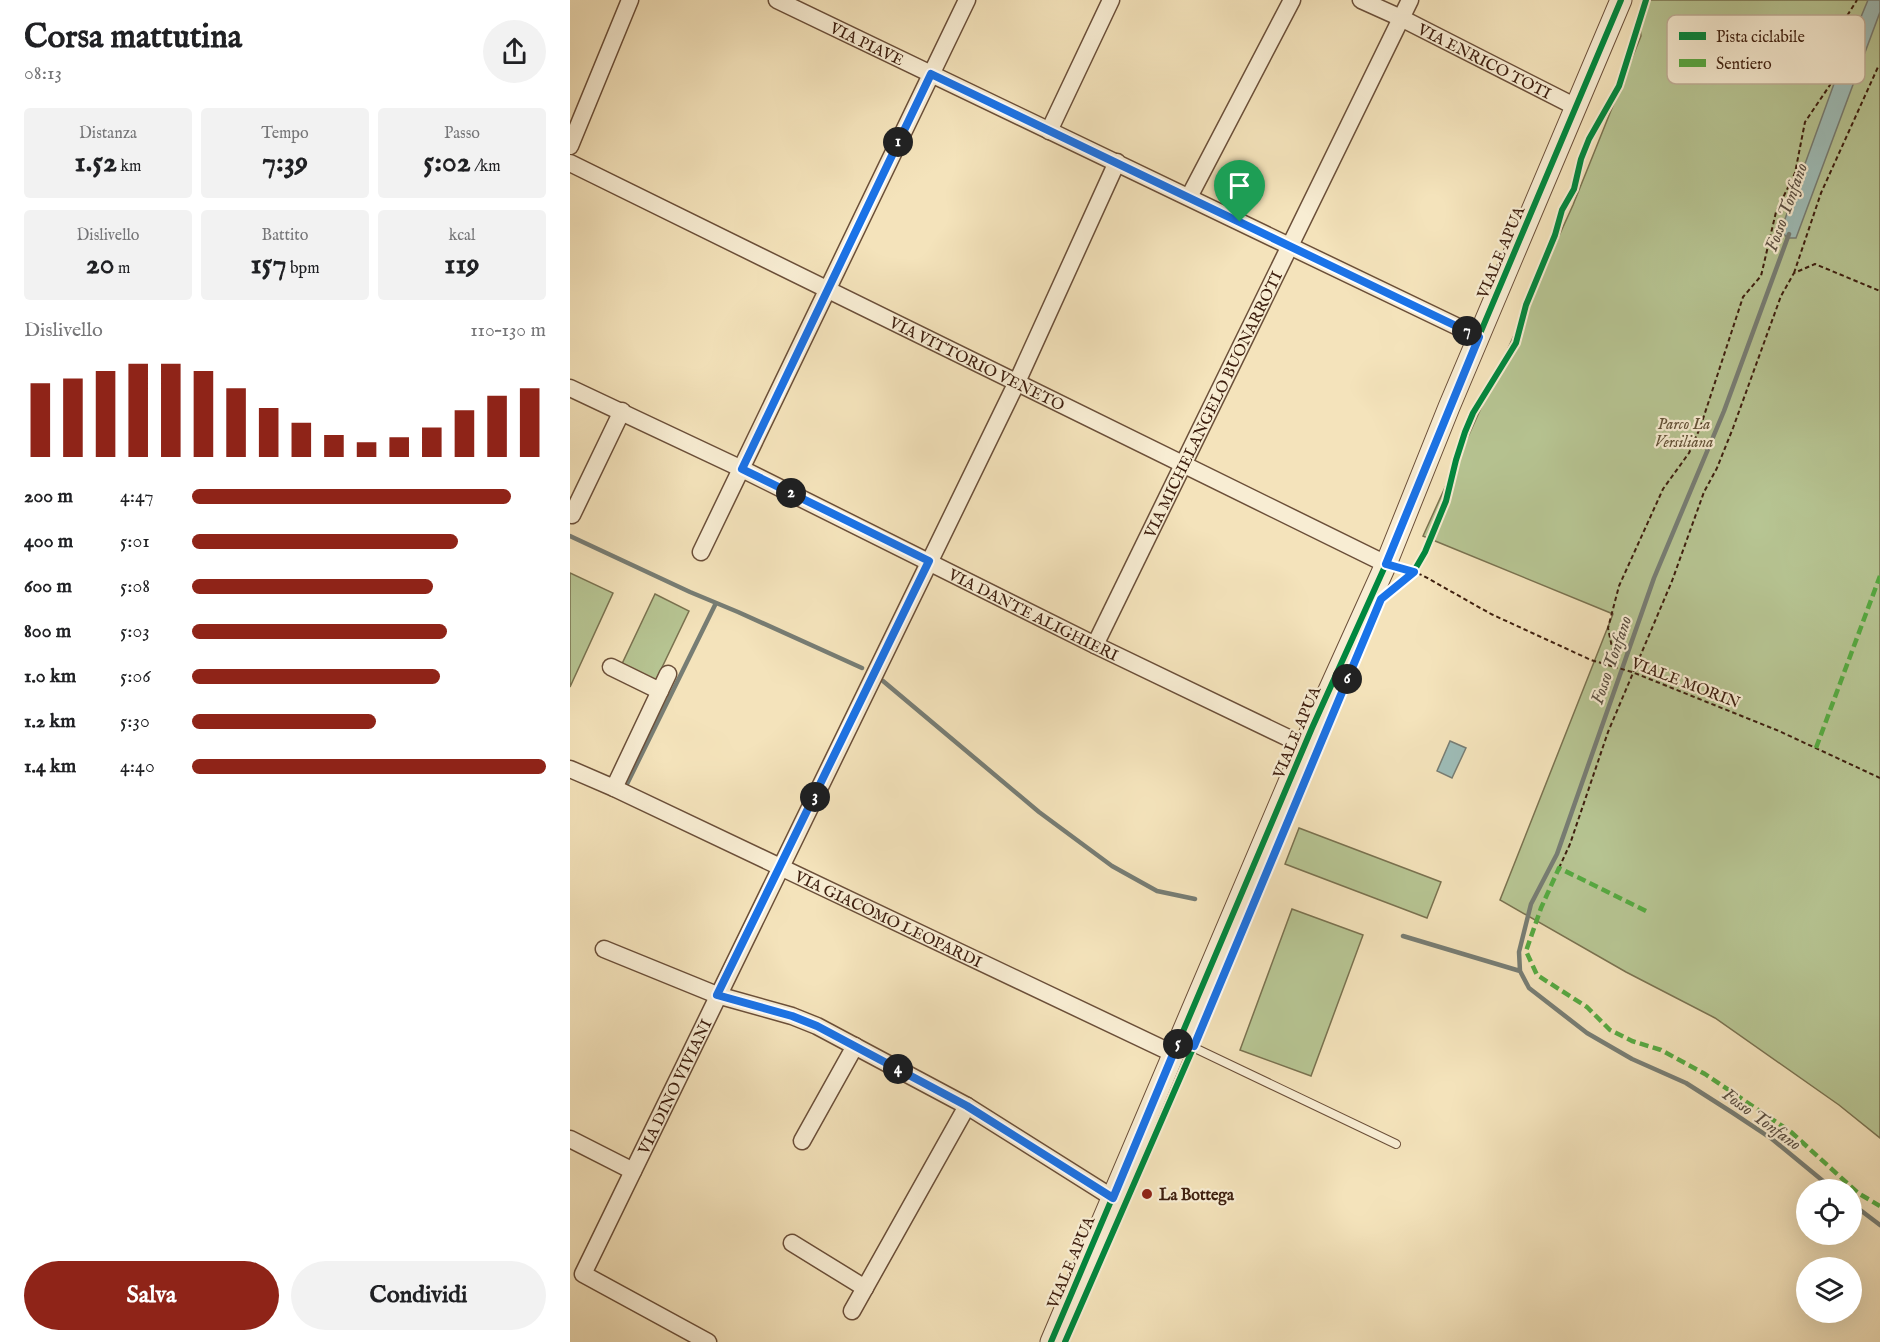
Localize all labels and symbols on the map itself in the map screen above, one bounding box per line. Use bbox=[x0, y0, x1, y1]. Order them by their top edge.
legend bbox=[1667, 15, 1865, 84]
street label: VIA PIAVE bbox=[825, 18, 906, 71]
street label: VIA ENRICO TOTI bbox=[1413, 20, 1554, 105]
text: Pista ciclabile bbox=[1716, 28, 1805, 48]
text: Sentiero bbox=[1716, 55, 1772, 75]
pin: 1 bbox=[883, 127, 913, 157]
pin bbox=[1214, 160, 1265, 222]
water label: Fosso Tonfano bbox=[1761, 160, 1814, 255]
street label: VIALE APUA bbox=[1473, 203, 1531, 303]
street label: VIA MICHELANGELO BUONARROTI bbox=[1140, 268, 1288, 543]
street label: VIA VITTORIO VENETO bbox=[885, 313, 1067, 416]
pin: 7 bbox=[1452, 316, 1482, 346]
park label: Parco La Versiliana bbox=[1655, 415, 1713, 453]
pin: 2 bbox=[776, 478, 806, 508]
street label: VIA DANTE ALIGHIERI bbox=[944, 565, 1121, 667]
water label: Fosso Tonfano bbox=[1587, 613, 1638, 708]
street label: VIALE MORIN bbox=[1627, 654, 1743, 714]
pin: 6 bbox=[1332, 664, 1362, 694]
street label: VIALE APUA bbox=[1269, 683, 1327, 783]
pin: 3 bbox=[800, 782, 830, 812]
street label: VIA GIACOMO LEOPARDI bbox=[790, 867, 985, 973]
street label: VIA DINO VIVIANI bbox=[634, 1016, 718, 1159]
pin: 5 bbox=[1163, 1029, 1193, 1059]
pin: 4 bbox=[883, 1054, 913, 1084]
water label: Fosso Tonfano bbox=[1717, 1084, 1805, 1157]
place label: La Bottega bbox=[1159, 1186, 1235, 1206]
marker: La Bottega bbox=[1140, 1187, 1154, 1201]
street label: VIALE APUA bbox=[1043, 1213, 1101, 1313]

